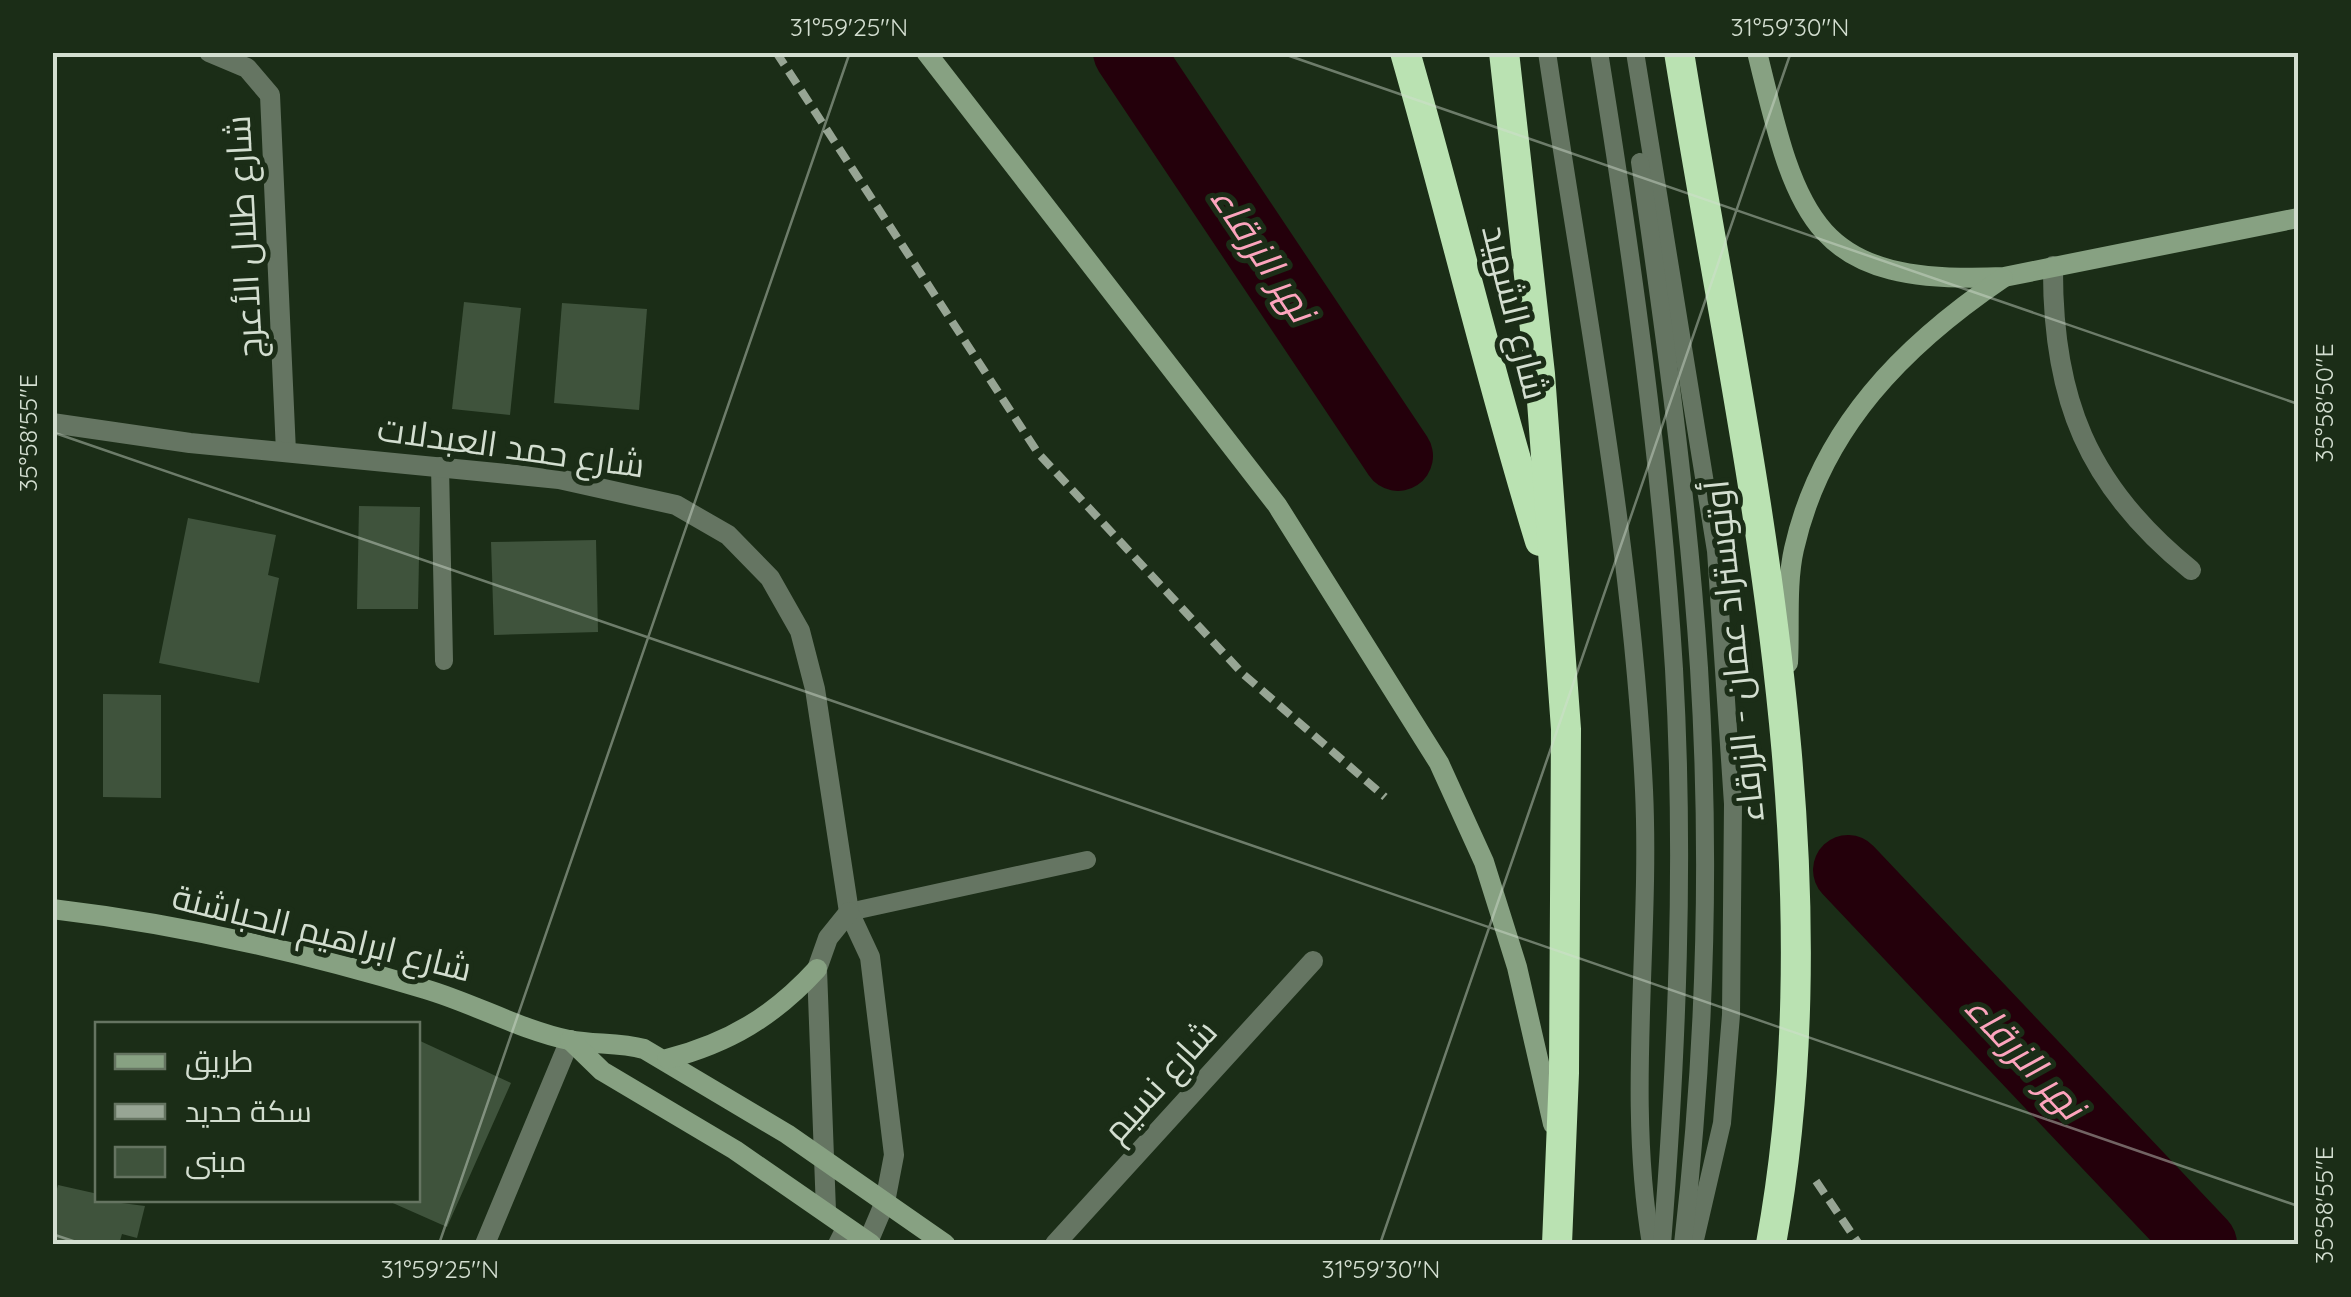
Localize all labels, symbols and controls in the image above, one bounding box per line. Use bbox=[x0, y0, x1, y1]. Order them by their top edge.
text: 31°59'25"N bbox=[790, 11, 908, 42]
text: 31°59'30"N bbox=[1731, 11, 1849, 42]
street label: شارع طلال الأعرج bbox=[215, 114, 273, 360]
water label: نهر الزرقاء bbox=[1201, 176, 1329, 334]
street label: شارع الشهيد bbox=[1471, 220, 1559, 404]
text: 35°58'50"E bbox=[2308, 343, 2339, 463]
text: 35°58'55"E bbox=[12, 374, 43, 492]
street label: شارع حمد العبدلات bbox=[375, 405, 647, 489]
street label: أوتوستراد عمان - الزرقاء bbox=[1693, 478, 1773, 824]
street label: شارع ابراهيم الحباشنة bbox=[167, 874, 477, 993]
water label: نهر الزرقاء bbox=[1956, 984, 2098, 1132]
street label: شارع نسيم bbox=[1093, 1010, 1228, 1153]
legend bbox=[95, 1022, 420, 1202]
text: طريق bbox=[185, 1042, 254, 1080]
text: سكة حديد bbox=[185, 1092, 312, 1130]
text: مبنى bbox=[185, 1142, 246, 1180]
text: 35°58'55"E bbox=[2308, 1146, 2339, 1264]
text: 31°59'25"N bbox=[381, 1253, 499, 1284]
text: 31°59'30"N bbox=[1322, 1253, 1440, 1284]

